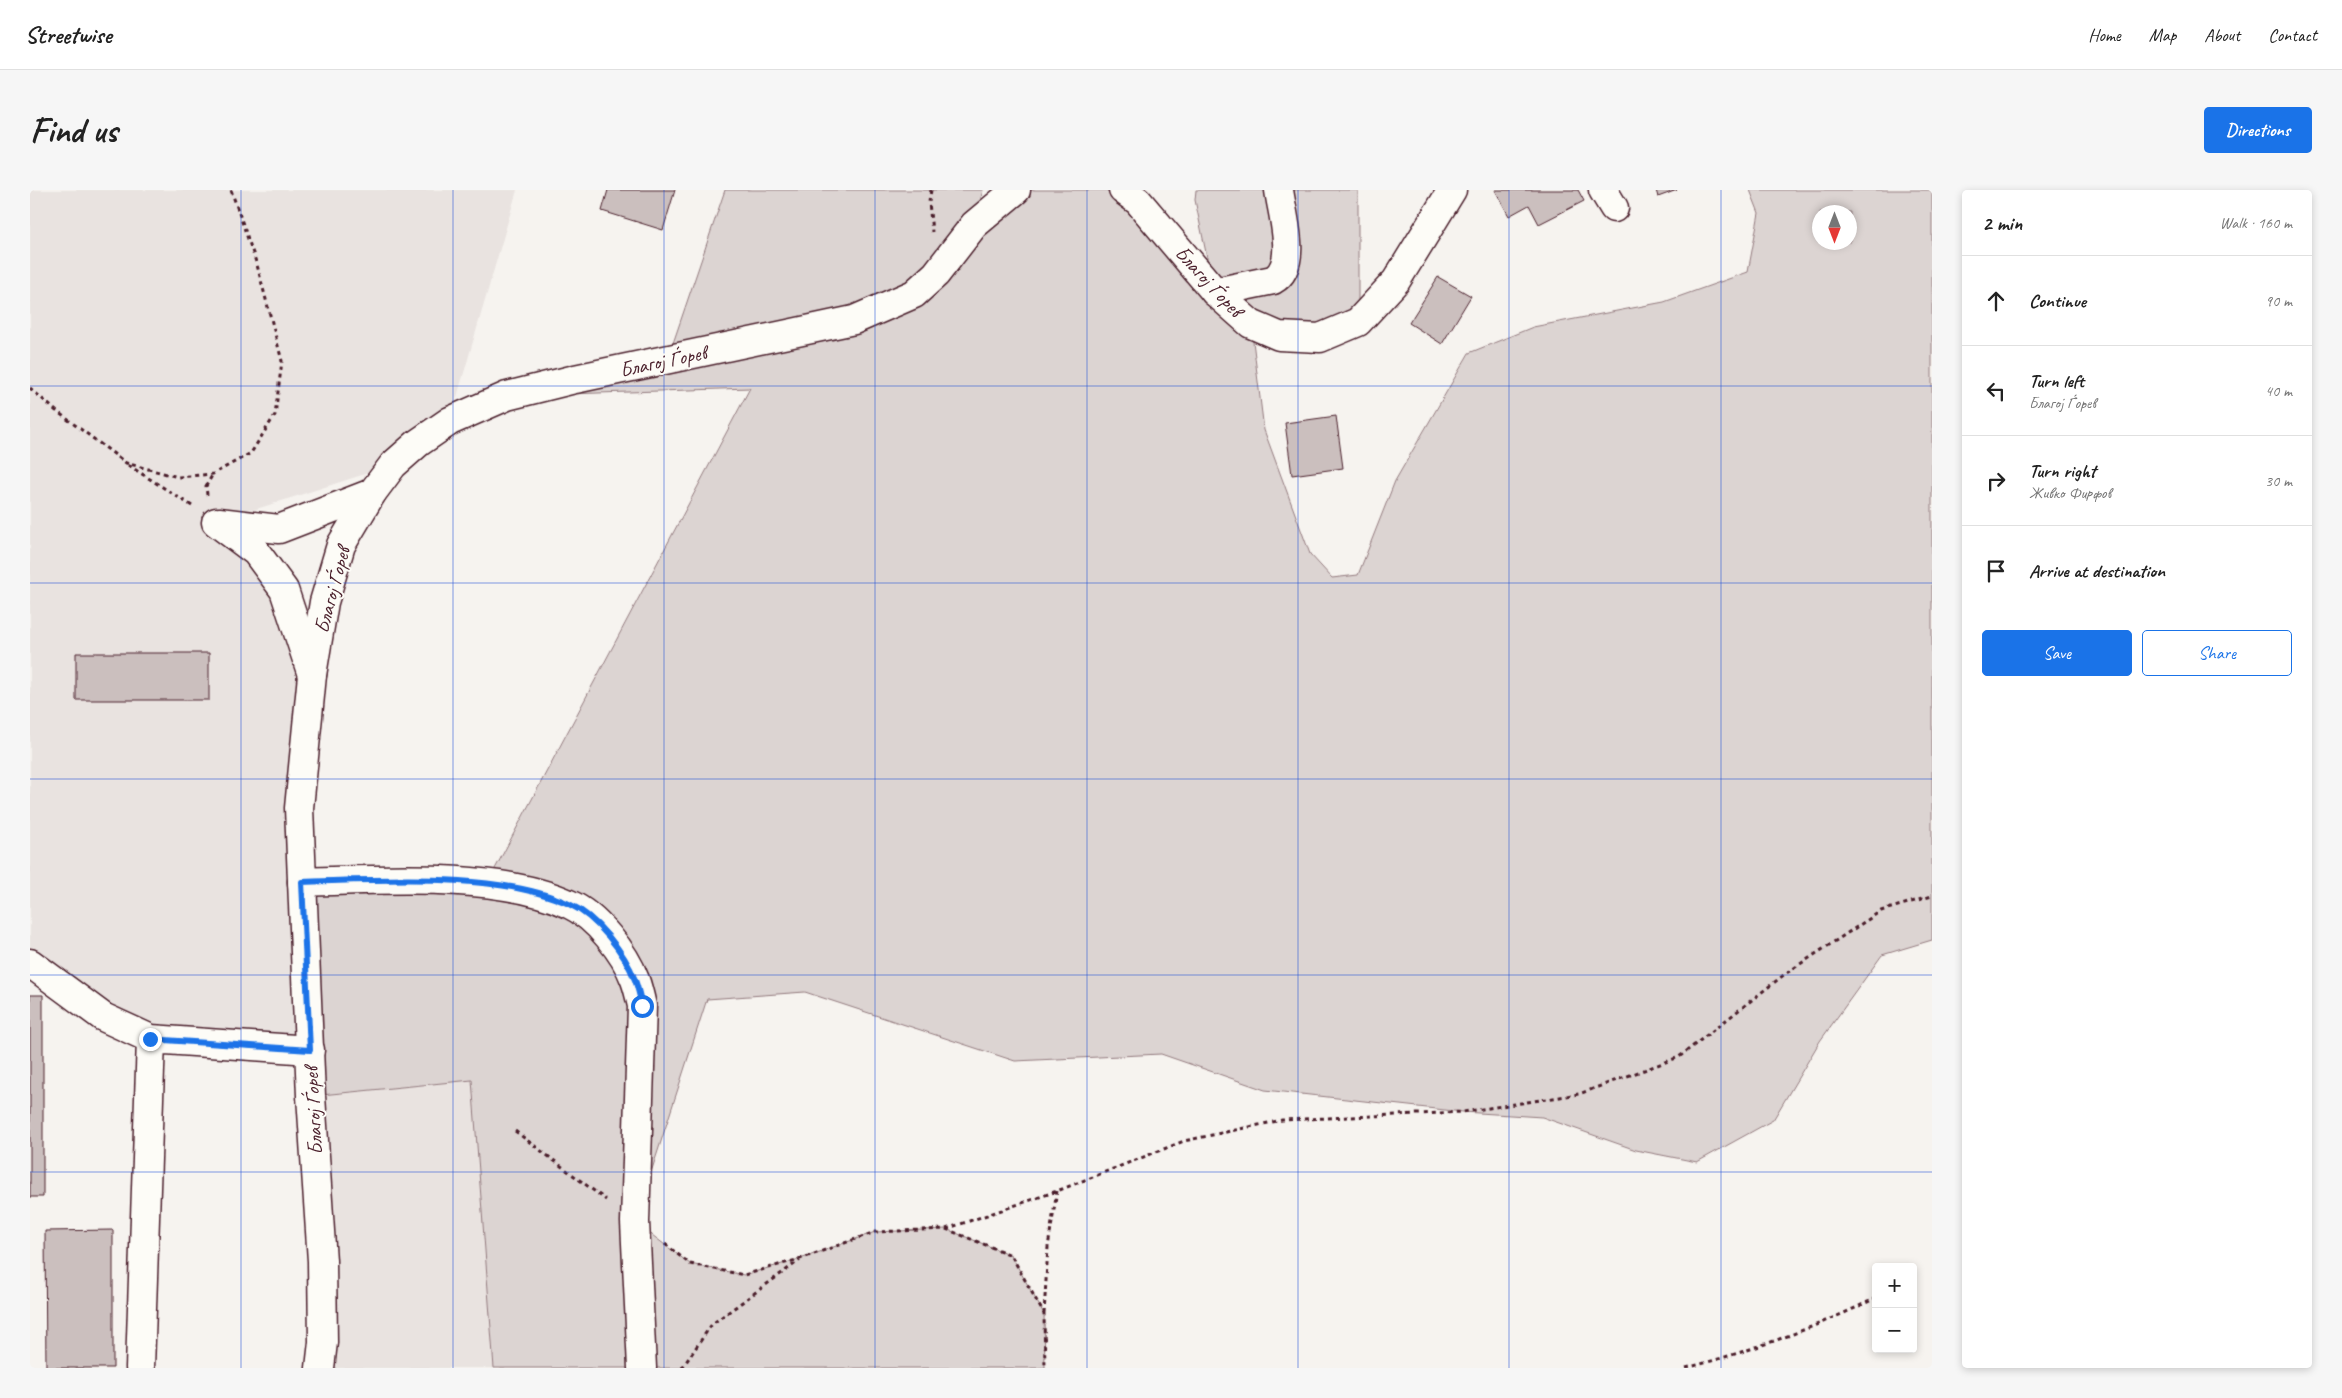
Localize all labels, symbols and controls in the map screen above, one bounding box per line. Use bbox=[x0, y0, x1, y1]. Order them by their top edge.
text: Streetwise bbox=[25, 20, 111, 50]
text: Home bbox=[2088, 24, 2121, 46]
text: Map bbox=[2149, 24, 2176, 46]
text: About bbox=[2204, 24, 2240, 46]
text: Contact bbox=[2268, 24, 2317, 46]
button: Directions bbox=[2204, 107, 2312, 153]
text: Find us bbox=[30, 108, 117, 153]
north arrow bbox=[1812, 205, 1857, 250]
text: 2 min bbox=[1982, 210, 2022, 236]
text: Walk · 160 m bbox=[2220, 213, 2292, 233]
street label: Благој Ѓорев bbox=[1170, 240, 1251, 325]
icon: ahead bbox=[1982, 287, 2010, 315]
text: Continue bbox=[2029, 289, 2086, 313]
text: 90 m bbox=[2265, 291, 2292, 311]
street label: Благој Ѓорев bbox=[617, 338, 713, 383]
text: Turn left bbox=[2029, 369, 2084, 393]
icon: left bbox=[1982, 377, 2010, 405]
text: 40 m bbox=[2265, 381, 2292, 401]
text: Благој Ѓорев bbox=[2029, 393, 2096, 413]
text: Turn right bbox=[2029, 459, 2096, 483]
icon: right bbox=[1982, 467, 2010, 495]
text: 30 m bbox=[2265, 471, 2292, 491]
text: Живко Фирфов bbox=[2029, 483, 2111, 503]
street label: Благој Ѓорев bbox=[308, 540, 357, 636]
icon: arrive bbox=[1982, 557, 2010, 585]
text: Arrive at destination bbox=[2029, 559, 2165, 583]
button: Save bbox=[1982, 630, 2132, 676]
button: Share bbox=[2142, 630, 2292, 676]
route start bbox=[631, 995, 654, 1018]
route end bbox=[139, 1028, 162, 1051]
street label: Благој Ѓорев bbox=[298, 1063, 328, 1156]
map controls bbox=[1872, 1263, 1917, 1353]
button: + bbox=[1872, 1263, 1917, 1308]
button: − bbox=[1872, 1308, 1917, 1353]

